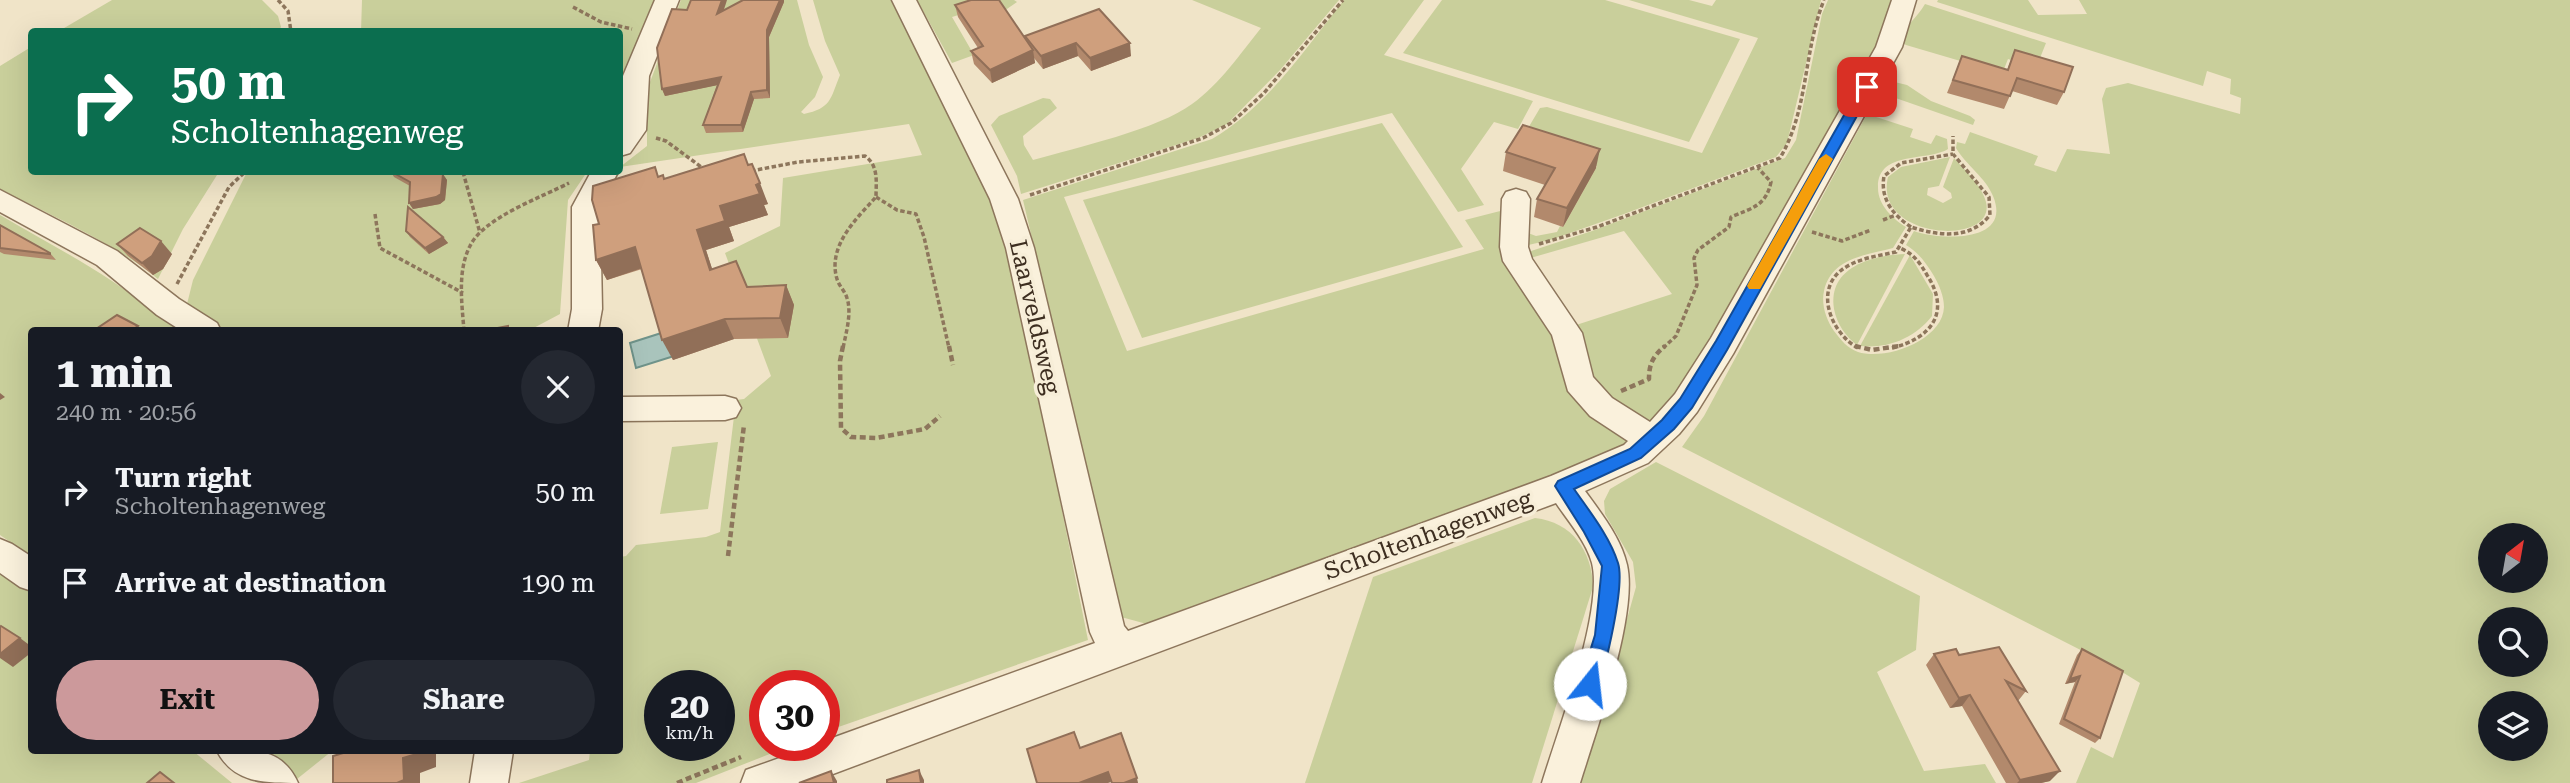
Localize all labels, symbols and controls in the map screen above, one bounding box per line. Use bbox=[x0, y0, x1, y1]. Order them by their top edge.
text: 50 m bbox=[171, 54, 286, 111]
icon: right bbox=[56, 56, 147, 147]
pin bbox=[1837, 57, 1897, 117]
icon: arrive bbox=[1848, 68, 1886, 106]
text: Scholtenhagenweg bbox=[171, 113, 464, 151]
street label: Laarveldsweg bbox=[1004, 237, 1066, 397]
text: 1 min bbox=[56, 348, 173, 397]
button: close bbox=[521, 350, 595, 424]
text: 240 m · 20:56 bbox=[56, 399, 196, 426]
text: Turn right bbox=[115, 463, 251, 493]
icon: right bbox=[56, 473, 94, 511]
text: 50 m bbox=[536, 477, 595, 507]
street label: Scholtenhagenweg bbox=[1320, 484, 1536, 586]
text: Scholtenhagenweg bbox=[115, 493, 325, 520]
north arrow bbox=[2478, 523, 2548, 593]
map controls bbox=[2478, 523, 2548, 761]
icon: arrive bbox=[56, 564, 94, 602]
text: Arrive at destination bbox=[115, 568, 386, 598]
text: 190 m bbox=[521, 568, 595, 598]
button: search bbox=[2478, 607, 2548, 677]
position arrow bbox=[1553, 647, 1627, 721]
button: Exit bbox=[56, 660, 319, 740]
button: Share bbox=[333, 660, 595, 740]
speed limit sign: 30 bbox=[749, 670, 840, 761]
text: 20 bbox=[670, 686, 709, 727]
button: layers bbox=[2478, 691, 2548, 761]
text: km/h bbox=[665, 722, 714, 743]

